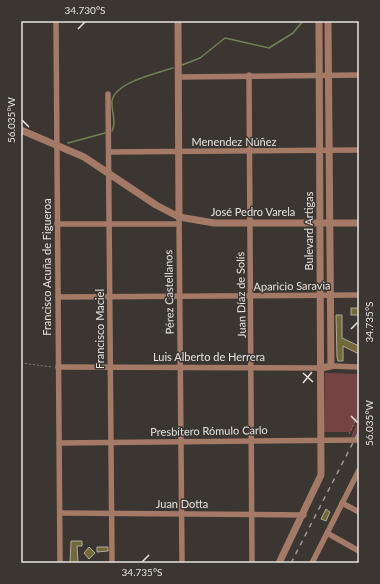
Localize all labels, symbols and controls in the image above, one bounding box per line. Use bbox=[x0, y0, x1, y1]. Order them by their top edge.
text: 34.730°S bbox=[65, 4, 105, 16]
text: 56.035°W bbox=[5, 96, 17, 143]
street label: Menendez Núñez bbox=[191, 135, 277, 148]
street label: Bulevard Artigas bbox=[302, 191, 315, 271]
street label: Francisco Acuña de Figueroa bbox=[40, 198, 53, 336]
street label: José Pedro Varela bbox=[211, 205, 295, 218]
street label: Pérez Castellanos bbox=[161, 249, 176, 334]
street label: Juan Díaz de Solís bbox=[233, 252, 248, 338]
street label: Aparicio Saravia bbox=[253, 278, 331, 293]
street label: Francisco Maciel bbox=[93, 289, 106, 369]
text: 34.735°S bbox=[363, 302, 375, 342]
street label: Luis Alberto de Herrera bbox=[153, 350, 265, 363]
text: 56.035°W bbox=[363, 399, 375, 446]
street label: Presbítero Rómulo Carlo bbox=[150, 423, 268, 438]
street label: Juan Dotta bbox=[156, 497, 208, 510]
text: 34.735°S bbox=[122, 566, 162, 578]

